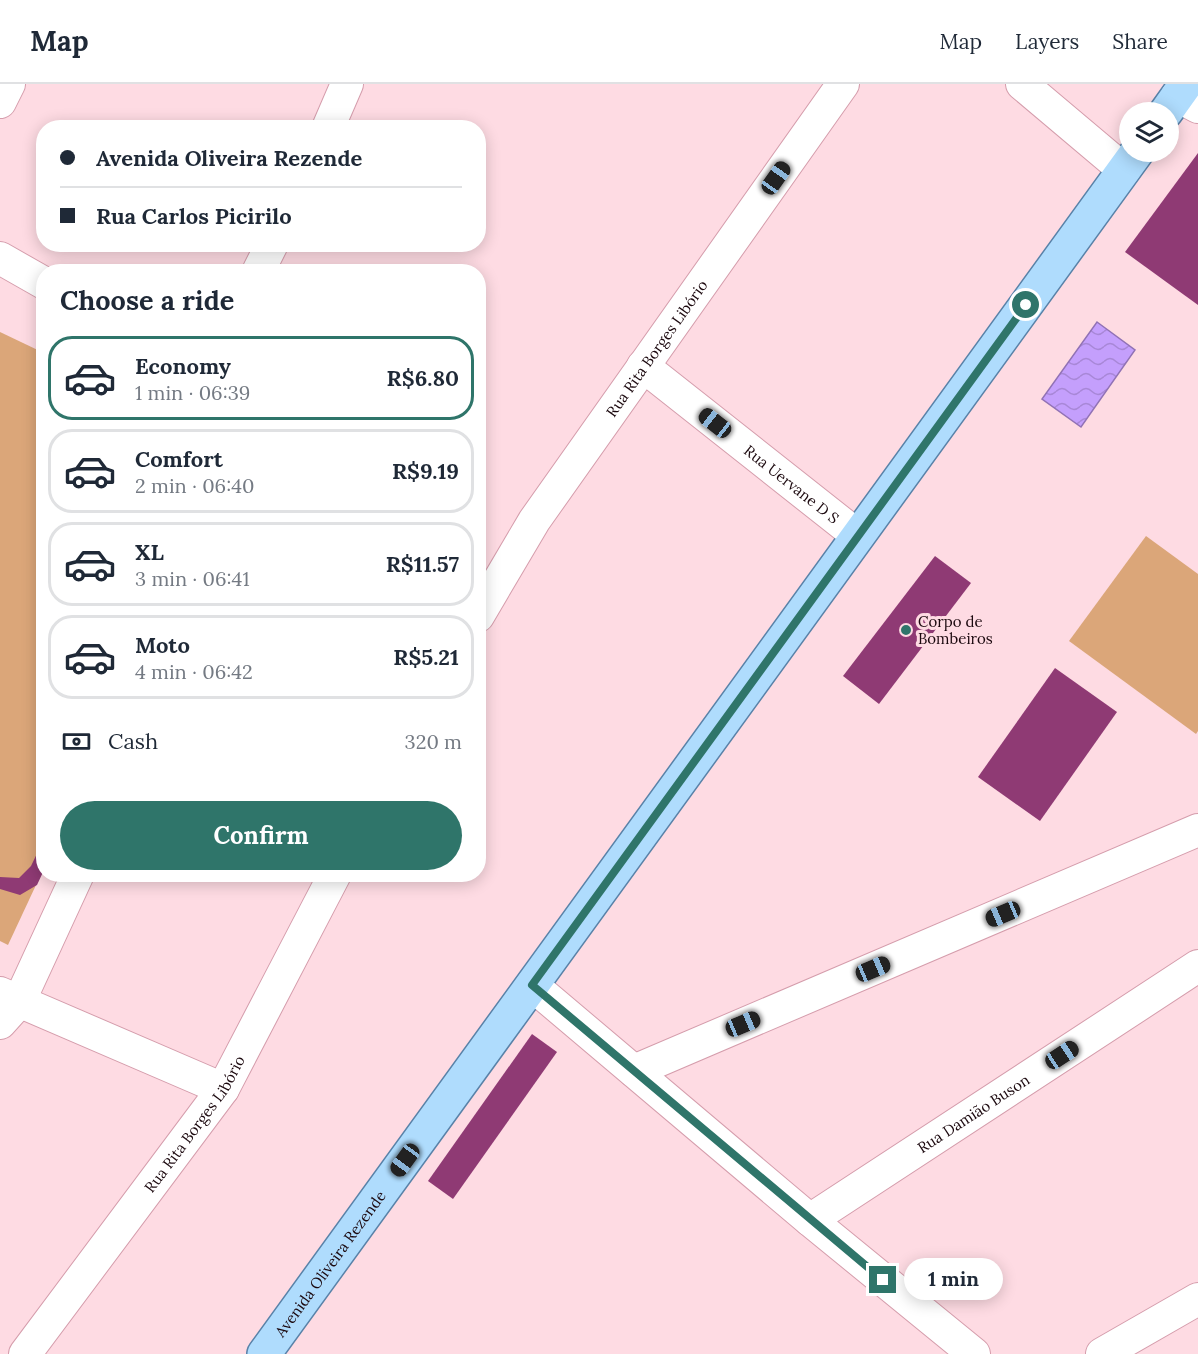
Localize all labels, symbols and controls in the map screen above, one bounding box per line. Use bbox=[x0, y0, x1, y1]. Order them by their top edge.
text: Map bbox=[30, 23, 89, 59]
text: Map bbox=[939, 28, 982, 55]
text: Layers bbox=[1015, 28, 1079, 55]
text: Share bbox=[1112, 28, 1168, 55]
map controls bbox=[1119, 102, 1179, 162]
button: layers bbox=[1119, 102, 1179, 162]
text: Avenida Oliveira Rezende bbox=[96, 144, 362, 172]
car bbox=[758, 158, 794, 198]
text: Rua Carlos Picirilo bbox=[96, 202, 292, 230]
street label: Rua Rita Borges Libório bbox=[601, 276, 711, 420]
text: Choose a ride bbox=[60, 283, 234, 317]
route start bbox=[1012, 291, 1039, 318]
icon: car bbox=[63, 351, 117, 405]
text: Economy bbox=[135, 352, 231, 380]
text: R$6.80 bbox=[387, 364, 459, 392]
text: 1 min · 06:39 bbox=[135, 380, 250, 405]
car bbox=[695, 405, 735, 441]
street label: Rua Uervane D S bbox=[741, 440, 843, 527]
icon: car bbox=[63, 444, 117, 498]
text: Comfort bbox=[135, 445, 223, 473]
text: R$9.19 bbox=[392, 457, 459, 485]
text: 2 min · 06:40 bbox=[135, 473, 254, 498]
icon: car bbox=[63, 537, 117, 591]
text: XL bbox=[135, 538, 164, 566]
text: R$11.57 bbox=[386, 550, 459, 578]
text: 3 min · 06:41 bbox=[135, 566, 250, 591]
place label: Corpo de Bombeiros bbox=[918, 612, 993, 648]
marker: Corpo de Bombeiros bbox=[899, 623, 913, 637]
icon: car bbox=[63, 630, 117, 684]
text: Moto bbox=[135, 631, 190, 659]
text: R$5.21 bbox=[393, 643, 459, 671]
text: 4 min · 06:42 bbox=[135, 659, 253, 684]
icon: cash bbox=[60, 725, 93, 758]
text: Cash bbox=[108, 727, 158, 755]
text: 320 m bbox=[405, 729, 462, 754]
button: Confirm bbox=[60, 801, 462, 870]
car bbox=[983, 899, 1023, 929]
car bbox=[853, 954, 893, 984]
car bbox=[723, 1009, 763, 1039]
car bbox=[1042, 1038, 1082, 1072]
street label: Rua Rita Borges Libório bbox=[140, 1052, 249, 1196]
street label: Rua Damião Buson bbox=[914, 1070, 1033, 1157]
car bbox=[387, 1140, 423, 1180]
street label: Avenida Oliveira Rezende bbox=[270, 1186, 389, 1341]
callout: 1 min bbox=[904, 1259, 1003, 1301]
route end bbox=[869, 1266, 896, 1293]
text: 1 min bbox=[928, 1266, 979, 1291]

